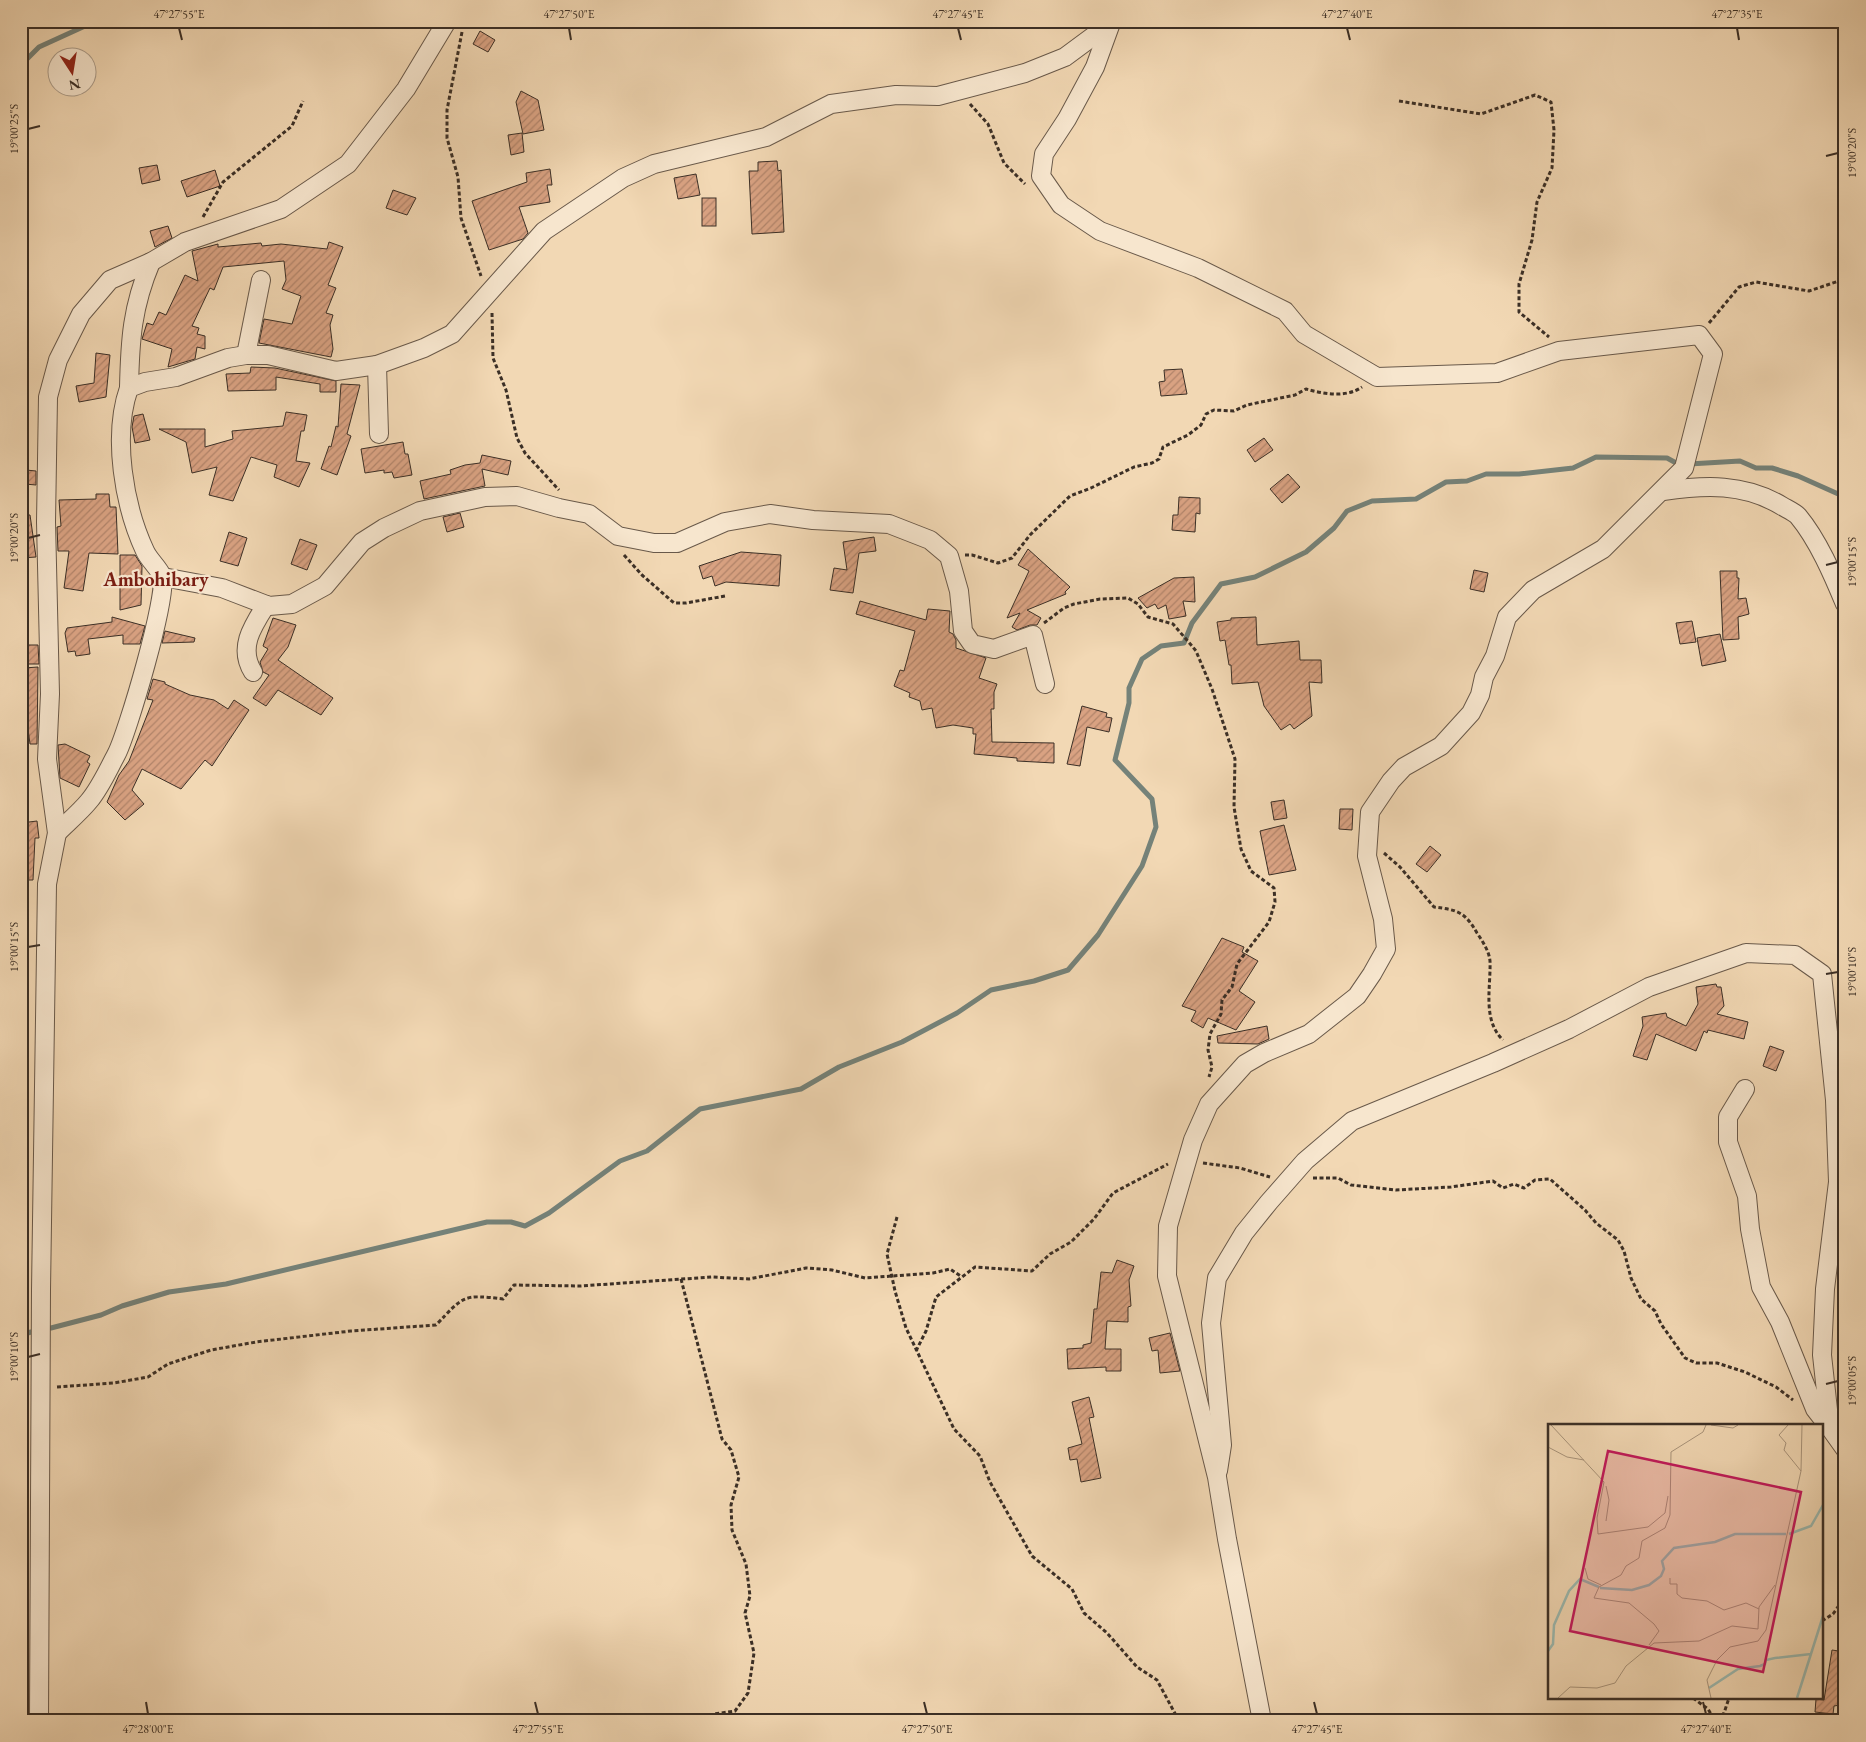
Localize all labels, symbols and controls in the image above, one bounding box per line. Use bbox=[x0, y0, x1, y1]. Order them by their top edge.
text: 47°27'55"E bbox=[153, 6, 205, 22]
text: 47°27'50"E bbox=[543, 6, 595, 22]
text: 47°27'45"E bbox=[932, 6, 984, 22]
text: 47°27'40"E bbox=[1321, 6, 1373, 22]
text: 47°27'35"E bbox=[1711, 6, 1763, 22]
north arrow bbox=[48, 48, 98, 98]
text: N bbox=[67, 75, 82, 95]
text: 19°00'25"S bbox=[6, 104, 22, 154]
text: 19°00'20"S bbox=[1844, 128, 1860, 178]
text: 19°00'20"S bbox=[6, 513, 22, 563]
text: 19°00'15"S bbox=[1844, 537, 1860, 587]
district label: Ambohibary bbox=[102, 566, 209, 592]
text: 19°00'15"S bbox=[6, 922, 22, 972]
text: 19°00'10"S bbox=[1844, 947, 1860, 997]
text: 19°00'10"S bbox=[6, 1332, 22, 1382]
text: 19°00'05"S bbox=[1844, 1356, 1860, 1406]
inset map bbox=[1548, 1424, 1824, 1700]
text: 47°28'00"E bbox=[122, 1721, 174, 1737]
text: 47°27'55"E bbox=[512, 1721, 564, 1737]
text: 47°27'50"E bbox=[901, 1721, 953, 1737]
text: 47°27'45"E bbox=[1291, 1721, 1343, 1737]
text: 47°27'40"E bbox=[1680, 1721, 1732, 1737]

